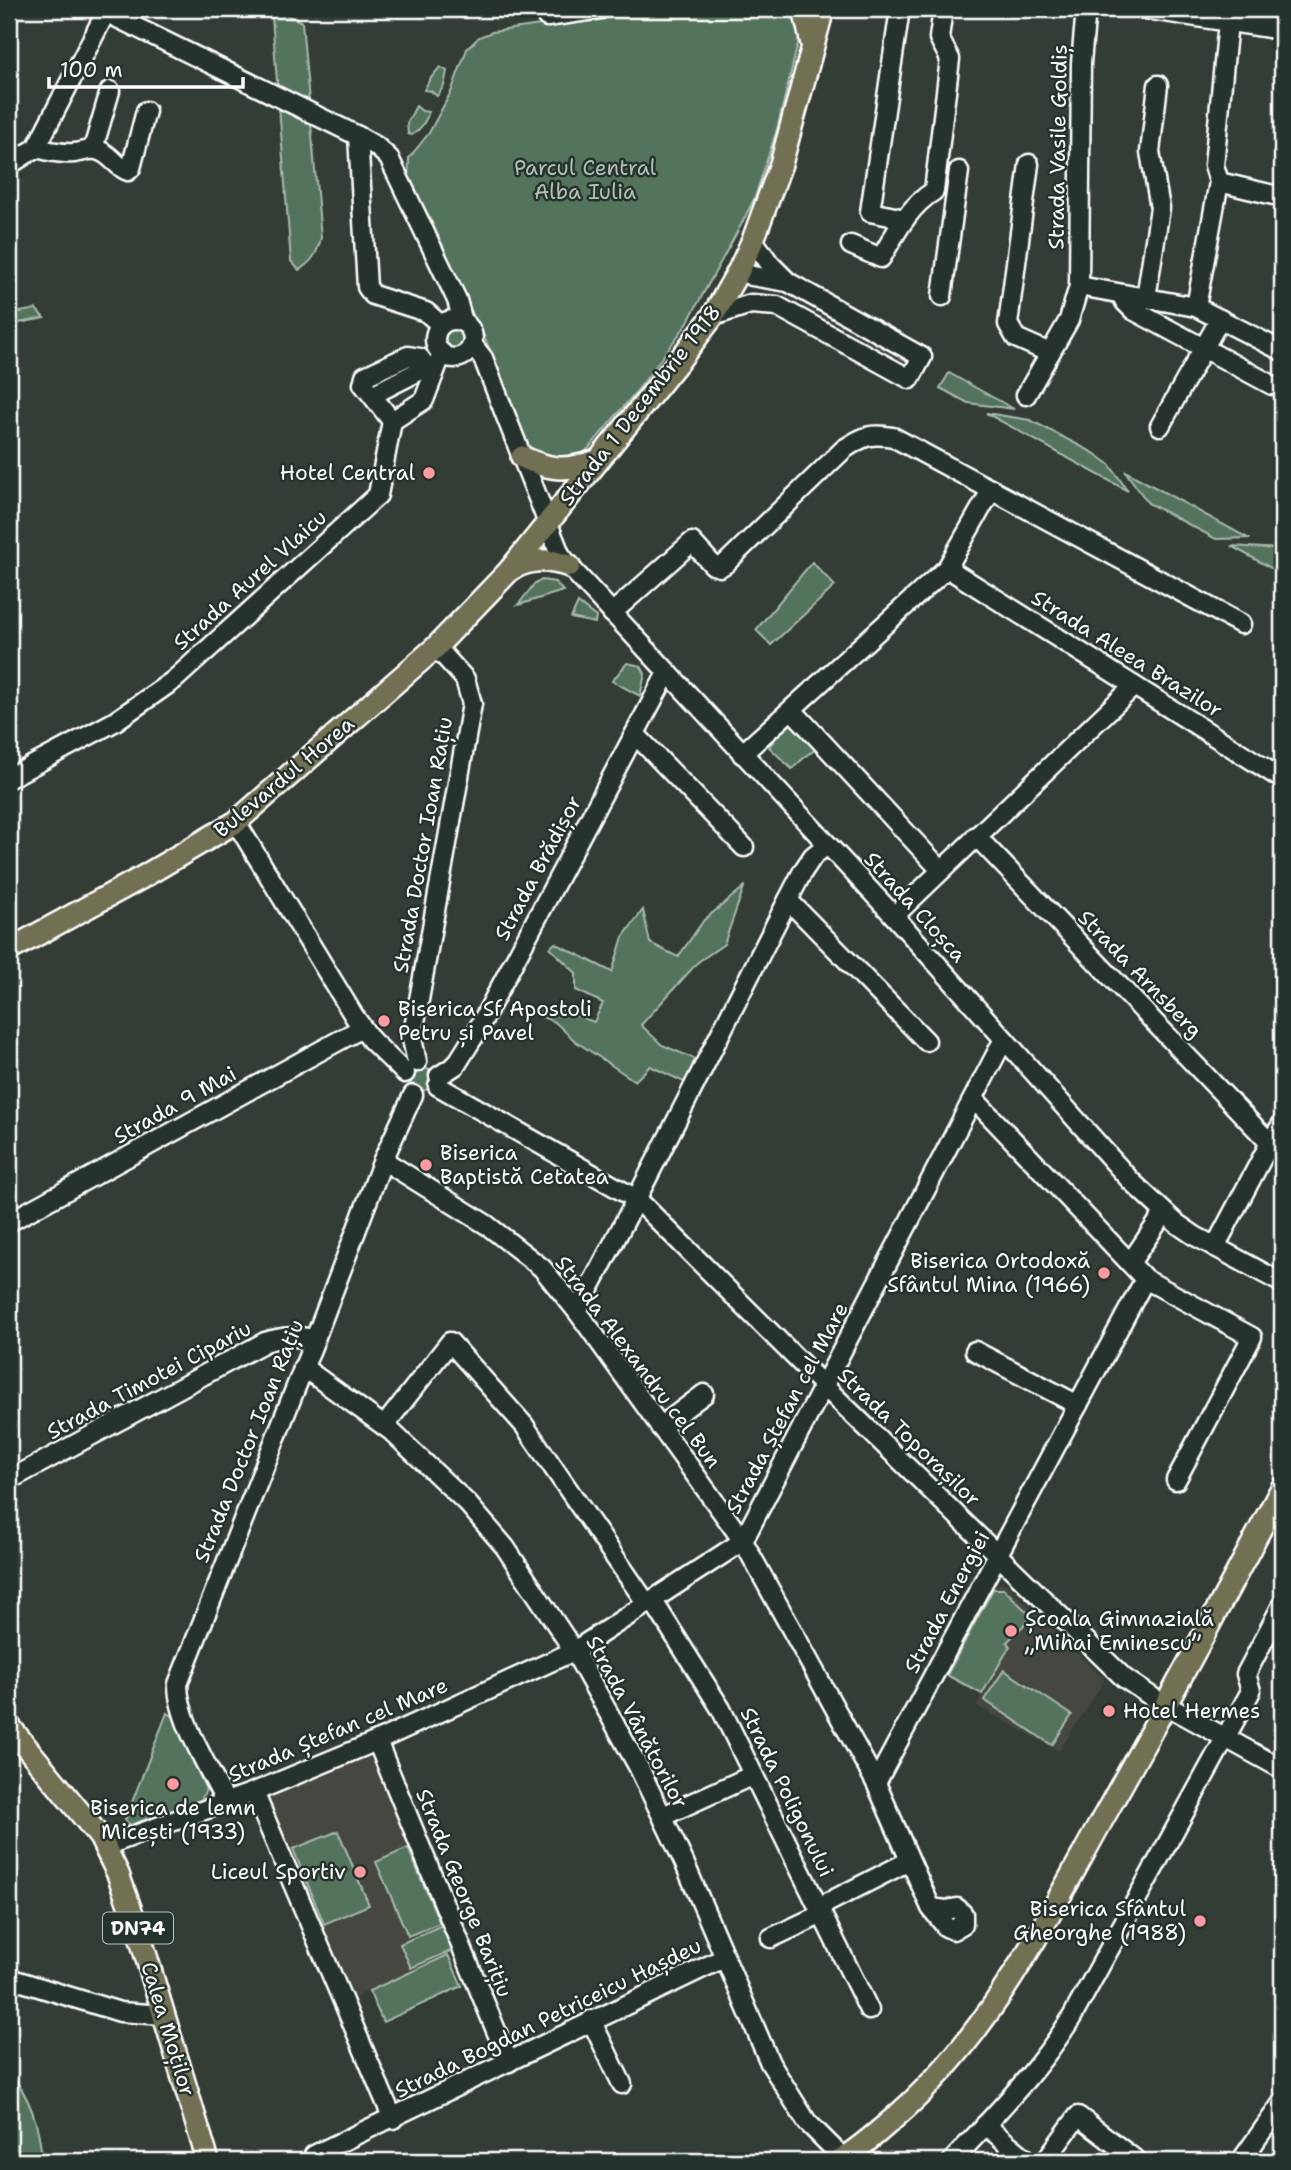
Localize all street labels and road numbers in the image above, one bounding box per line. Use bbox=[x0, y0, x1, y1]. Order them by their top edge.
street label: Strada Vasile Goldiș bbox=[1042, 44, 1075, 250]
street label: Strada 1 Decembrie 1918 bbox=[553, 299, 727, 511]
street label: Strada Aurel Vlaicu bbox=[167, 503, 333, 657]
street label: Strada Aleea Brazilor bbox=[1026, 584, 1228, 724]
street label: Bulevardul Horea bbox=[208, 710, 360, 844]
street label: Strada Doctor Ioan Rațiu bbox=[387, 715, 459, 975]
street label: Strada Brădișor bbox=[488, 791, 589, 946]
street label: Strada Cloșca bbox=[857, 846, 972, 969]
street label: Strada Arnsberg bbox=[1072, 904, 1208, 1044]
street label: Strada 9 Mai bbox=[109, 1060, 241, 1150]
street label: Strada Alexandru cel Bun bbox=[549, 1250, 727, 1474]
street label: Strada Ștefan cel Mare bbox=[719, 1297, 856, 1519]
street label: Strada Timotei Cipariu bbox=[42, 1314, 256, 1446]
street label: Strada Doctor Ioan Rațiu bbox=[187, 1315, 311, 1567]
street label: Strada Toporașilor bbox=[831, 1361, 987, 1513]
street label: Strada Energiei bbox=[898, 1526, 996, 1678]
street label: Strada Vânătorilor bbox=[580, 1631, 694, 1813]
street label: Strada Ștefan cel Mare bbox=[224, 1671, 452, 1790]
street label: Strada Poligonului bbox=[734, 1702, 840, 1882]
street label: Strada George Barițiu bbox=[409, 1785, 519, 2001]
road number: DN74 bbox=[103, 1912, 173, 1944]
street label: Strada Bogdan Petriceicu Hașdeu bbox=[390, 1931, 706, 2106]
street label: Calea Moților bbox=[134, 1958, 202, 2100]

